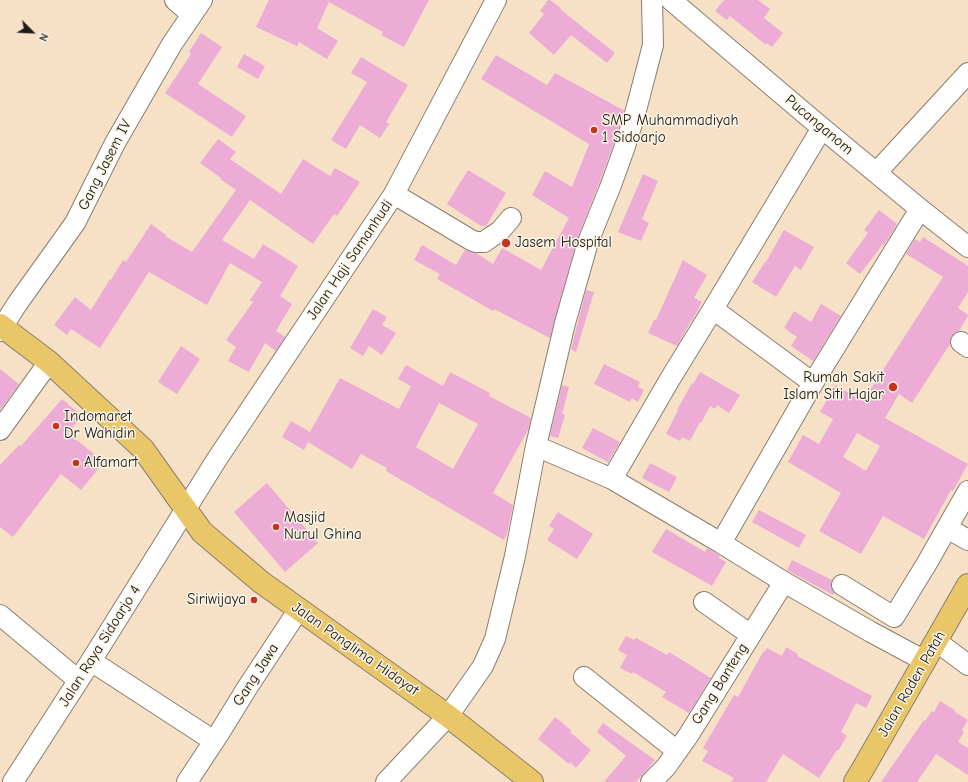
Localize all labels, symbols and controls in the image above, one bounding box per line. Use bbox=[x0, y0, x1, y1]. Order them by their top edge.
north arrow bbox=[12, 12, 52, 52]
text: N bbox=[36, 31, 51, 43]
street label: Pucanganom bbox=[781, 91, 857, 159]
place label: SMP Muhammadiyah 1 Sidoarjo bbox=[602, 112, 738, 147]
street label: Gang Jasem IV bbox=[74, 117, 136, 213]
marker: SMP Muhammadiyah 1 Sidoarjo bbox=[589, 125, 599, 135]
street label: Jalan Haji Samanhudi bbox=[303, 197, 397, 323]
place label: Jasem Hospital bbox=[515, 234, 612, 252]
marker: Jasem Hospital bbox=[500, 237, 512, 249]
place label: Rumah Sakit Islam Siti Hajar bbox=[783, 369, 884, 404]
marker: Rumah Sakit Islam Siti Hajar bbox=[887, 381, 899, 393]
place label: Indomaret Dr Wahidin bbox=[64, 408, 135, 443]
marker: Indomaret Dr Wahidin bbox=[51, 421, 61, 431]
place label: Alfamart bbox=[84, 454, 138, 472]
marker: Alfamart bbox=[71, 458, 81, 468]
place label: Masjid Nurul Ghina bbox=[284, 509, 362, 544]
marker: Masjid Nurul Ghina bbox=[271, 522, 281, 532]
street label: Jalan Raya Sidoarjo 4 bbox=[55, 582, 145, 710]
place label: Siriwijaya bbox=[187, 591, 246, 609]
marker: Siriwijaya bbox=[249, 595, 259, 605]
street label: Jalan Panglima Hidayat bbox=[288, 598, 422, 700]
street label: Jalan Raden Patah bbox=[874, 628, 950, 740]
street label: Gang Jawa bbox=[229, 640, 283, 710]
street label: Gang Banteng bbox=[688, 640, 752, 728]

